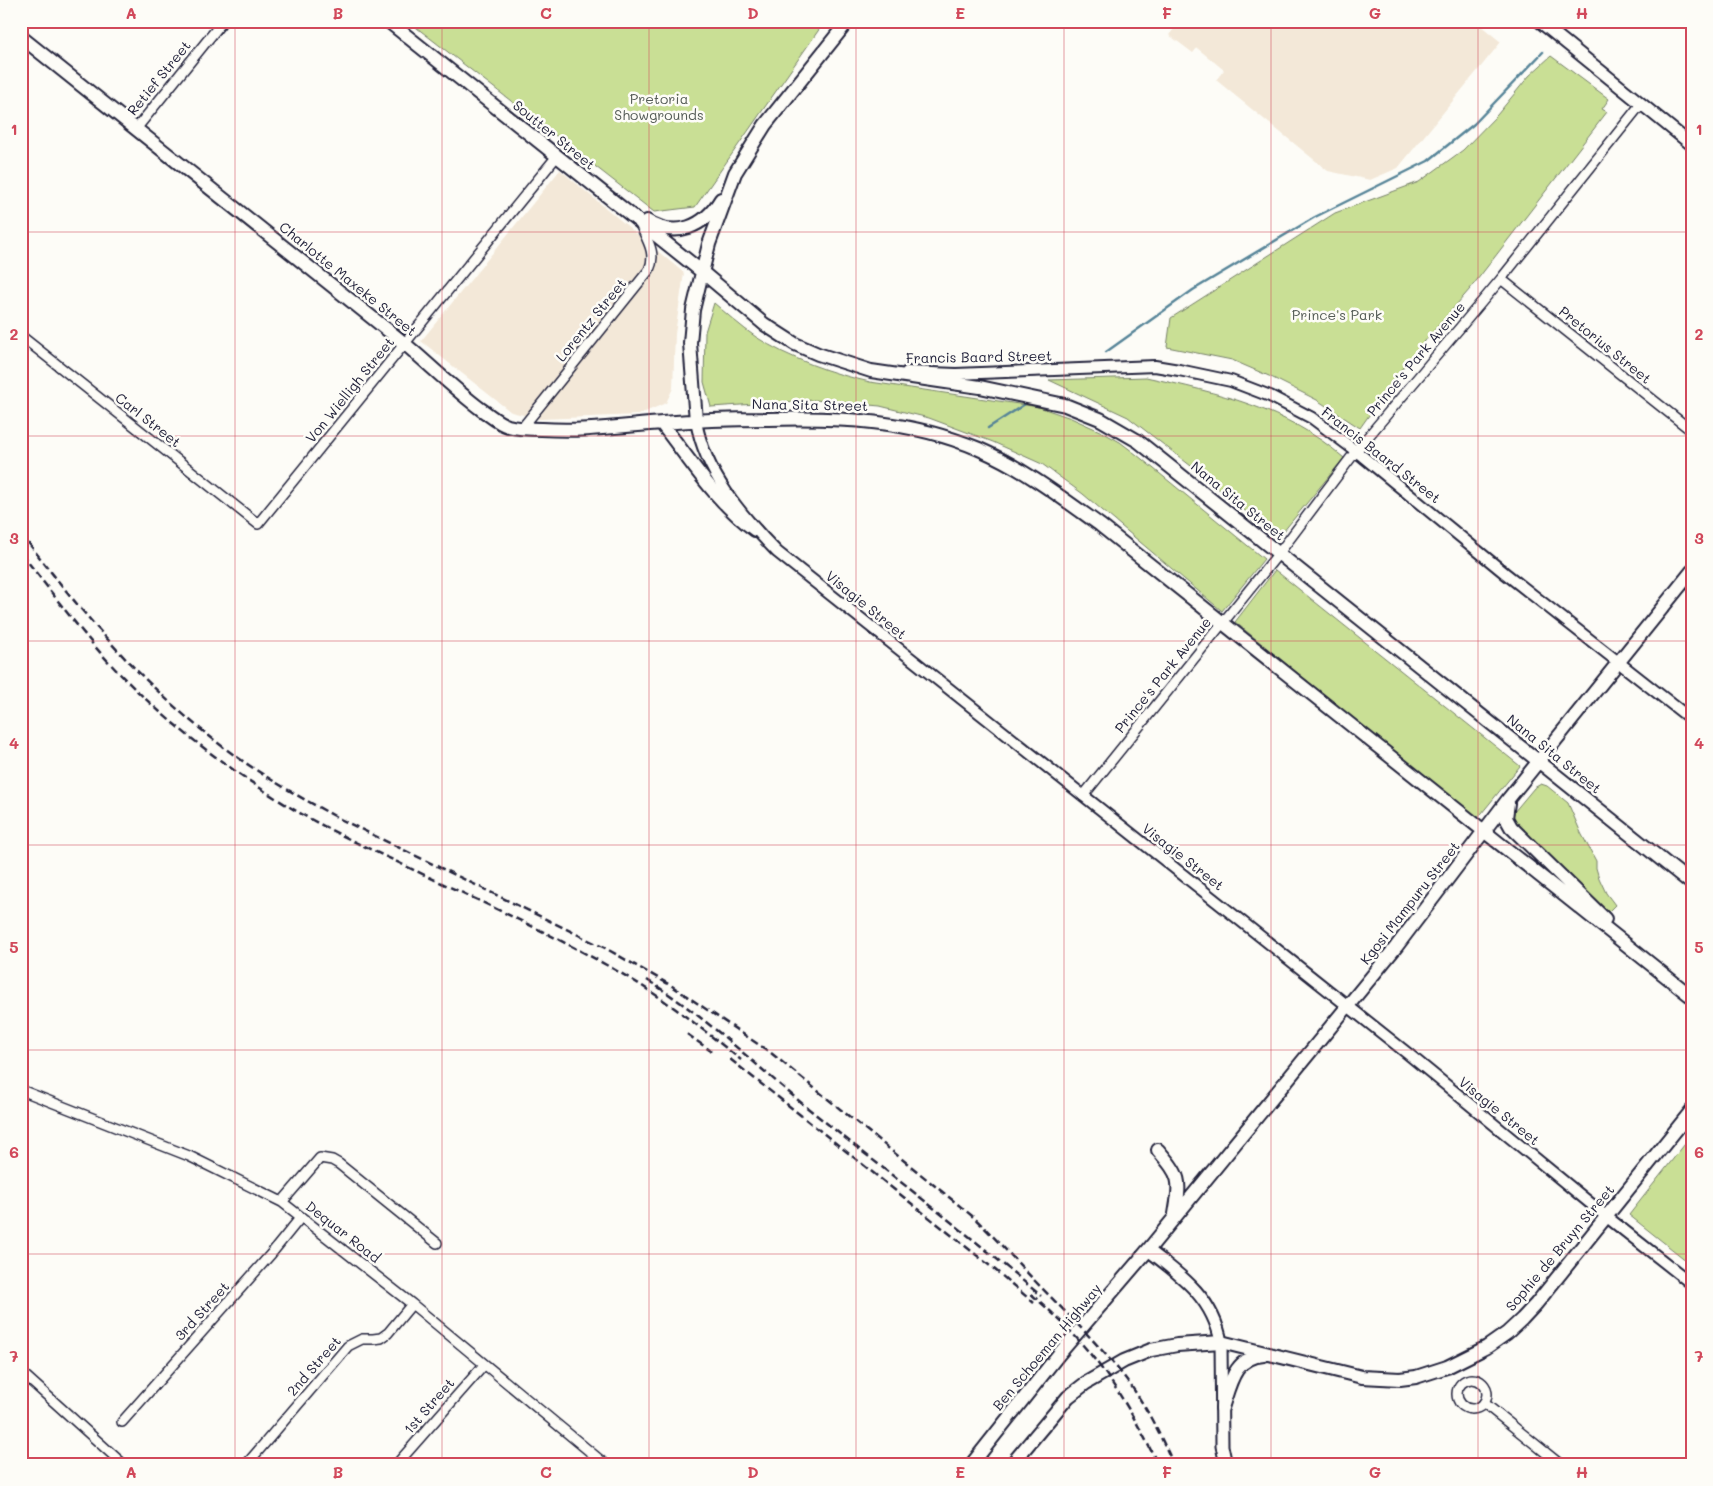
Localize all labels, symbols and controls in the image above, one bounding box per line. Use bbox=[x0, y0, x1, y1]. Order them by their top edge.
text: A bbox=[125, 2, 137, 23]
text: B bbox=[333, 2, 343, 23]
text: C bbox=[540, 2, 552, 23]
text: D bbox=[747, 2, 759, 23]
text: E bbox=[955, 2, 965, 23]
text: F bbox=[1162, 2, 1172, 23]
text: G bbox=[1369, 2, 1381, 23]
text: H bbox=[1576, 2, 1588, 23]
street label: Retief Street bbox=[123, 36, 195, 119]
park label: Pretoria Showgrounds bbox=[614, 89, 704, 124]
street label: Soutter Street bbox=[509, 95, 600, 174]
text: 1 bbox=[10, 118, 18, 139]
text: 1 bbox=[1695, 118, 1703, 139]
street label: Charlotte Maxeke Street bbox=[276, 217, 421, 340]
street label: Lorentz Street bbox=[551, 274, 630, 365]
street label: Prince's Park Avenue bbox=[1362, 298, 1469, 420]
street label: Pretorius Street bbox=[1555, 302, 1655, 388]
park label: Prince's Park bbox=[1292, 305, 1382, 324]
text: 2 bbox=[10, 323, 19, 344]
text: 2 bbox=[1695, 323, 1704, 344]
street label: Von Wielligh Street bbox=[301, 333, 398, 447]
street label: Francis Baard Street bbox=[906, 346, 1052, 367]
street label: Carl Street bbox=[112, 388, 185, 451]
street label: Nana Sita Street bbox=[752, 394, 868, 415]
street label: Francis Baard Street bbox=[1318, 402, 1445, 507]
street label: Nana Sita Street bbox=[1187, 457, 1289, 545]
text: 3 bbox=[9, 527, 19, 548]
text: 3 bbox=[1694, 527, 1704, 548]
street label: Visagie Street bbox=[822, 566, 911, 643]
street label: Prince's Park Avenue bbox=[1110, 613, 1215, 736]
street label: Nana Sita Street bbox=[1503, 710, 1605, 798]
text: 4 bbox=[9, 732, 19, 753]
text: 4 bbox=[1694, 732, 1704, 753]
street label: Visagie Street bbox=[1138, 819, 1228, 895]
street label: Kgosi Mampuru Street bbox=[1355, 837, 1464, 968]
text: 5 bbox=[9, 936, 19, 957]
text: 5 bbox=[1694, 936, 1704, 957]
street label: Visagie Street bbox=[1455, 1072, 1544, 1149]
text: 6 bbox=[9, 1141, 19, 1162]
text: 6 bbox=[1694, 1141, 1704, 1162]
street label: Sophie de Bruyn Street bbox=[1501, 1180, 1618, 1315]
street label: Dequar Road bbox=[302, 1196, 385, 1267]
street label: 3rd Street bbox=[170, 1277, 233, 1344]
street label: Ben Schoeman Highway bbox=[988, 1279, 1105, 1414]
street label: 2nd Street bbox=[282, 1332, 345, 1400]
text: 7 bbox=[10, 1345, 19, 1366]
text: 7 bbox=[1695, 1345, 1704, 1366]
street label: 1st Street bbox=[399, 1374, 458, 1438]
text: A bbox=[125, 1461, 137, 1482]
text: B bbox=[333, 1461, 343, 1482]
text: C bbox=[540, 1461, 552, 1482]
text: D bbox=[747, 1461, 759, 1482]
text: E bbox=[955, 1461, 965, 1482]
text: F bbox=[1162, 1461, 1172, 1482]
text: G bbox=[1369, 1461, 1381, 1482]
text: H bbox=[1576, 1461, 1588, 1482]

